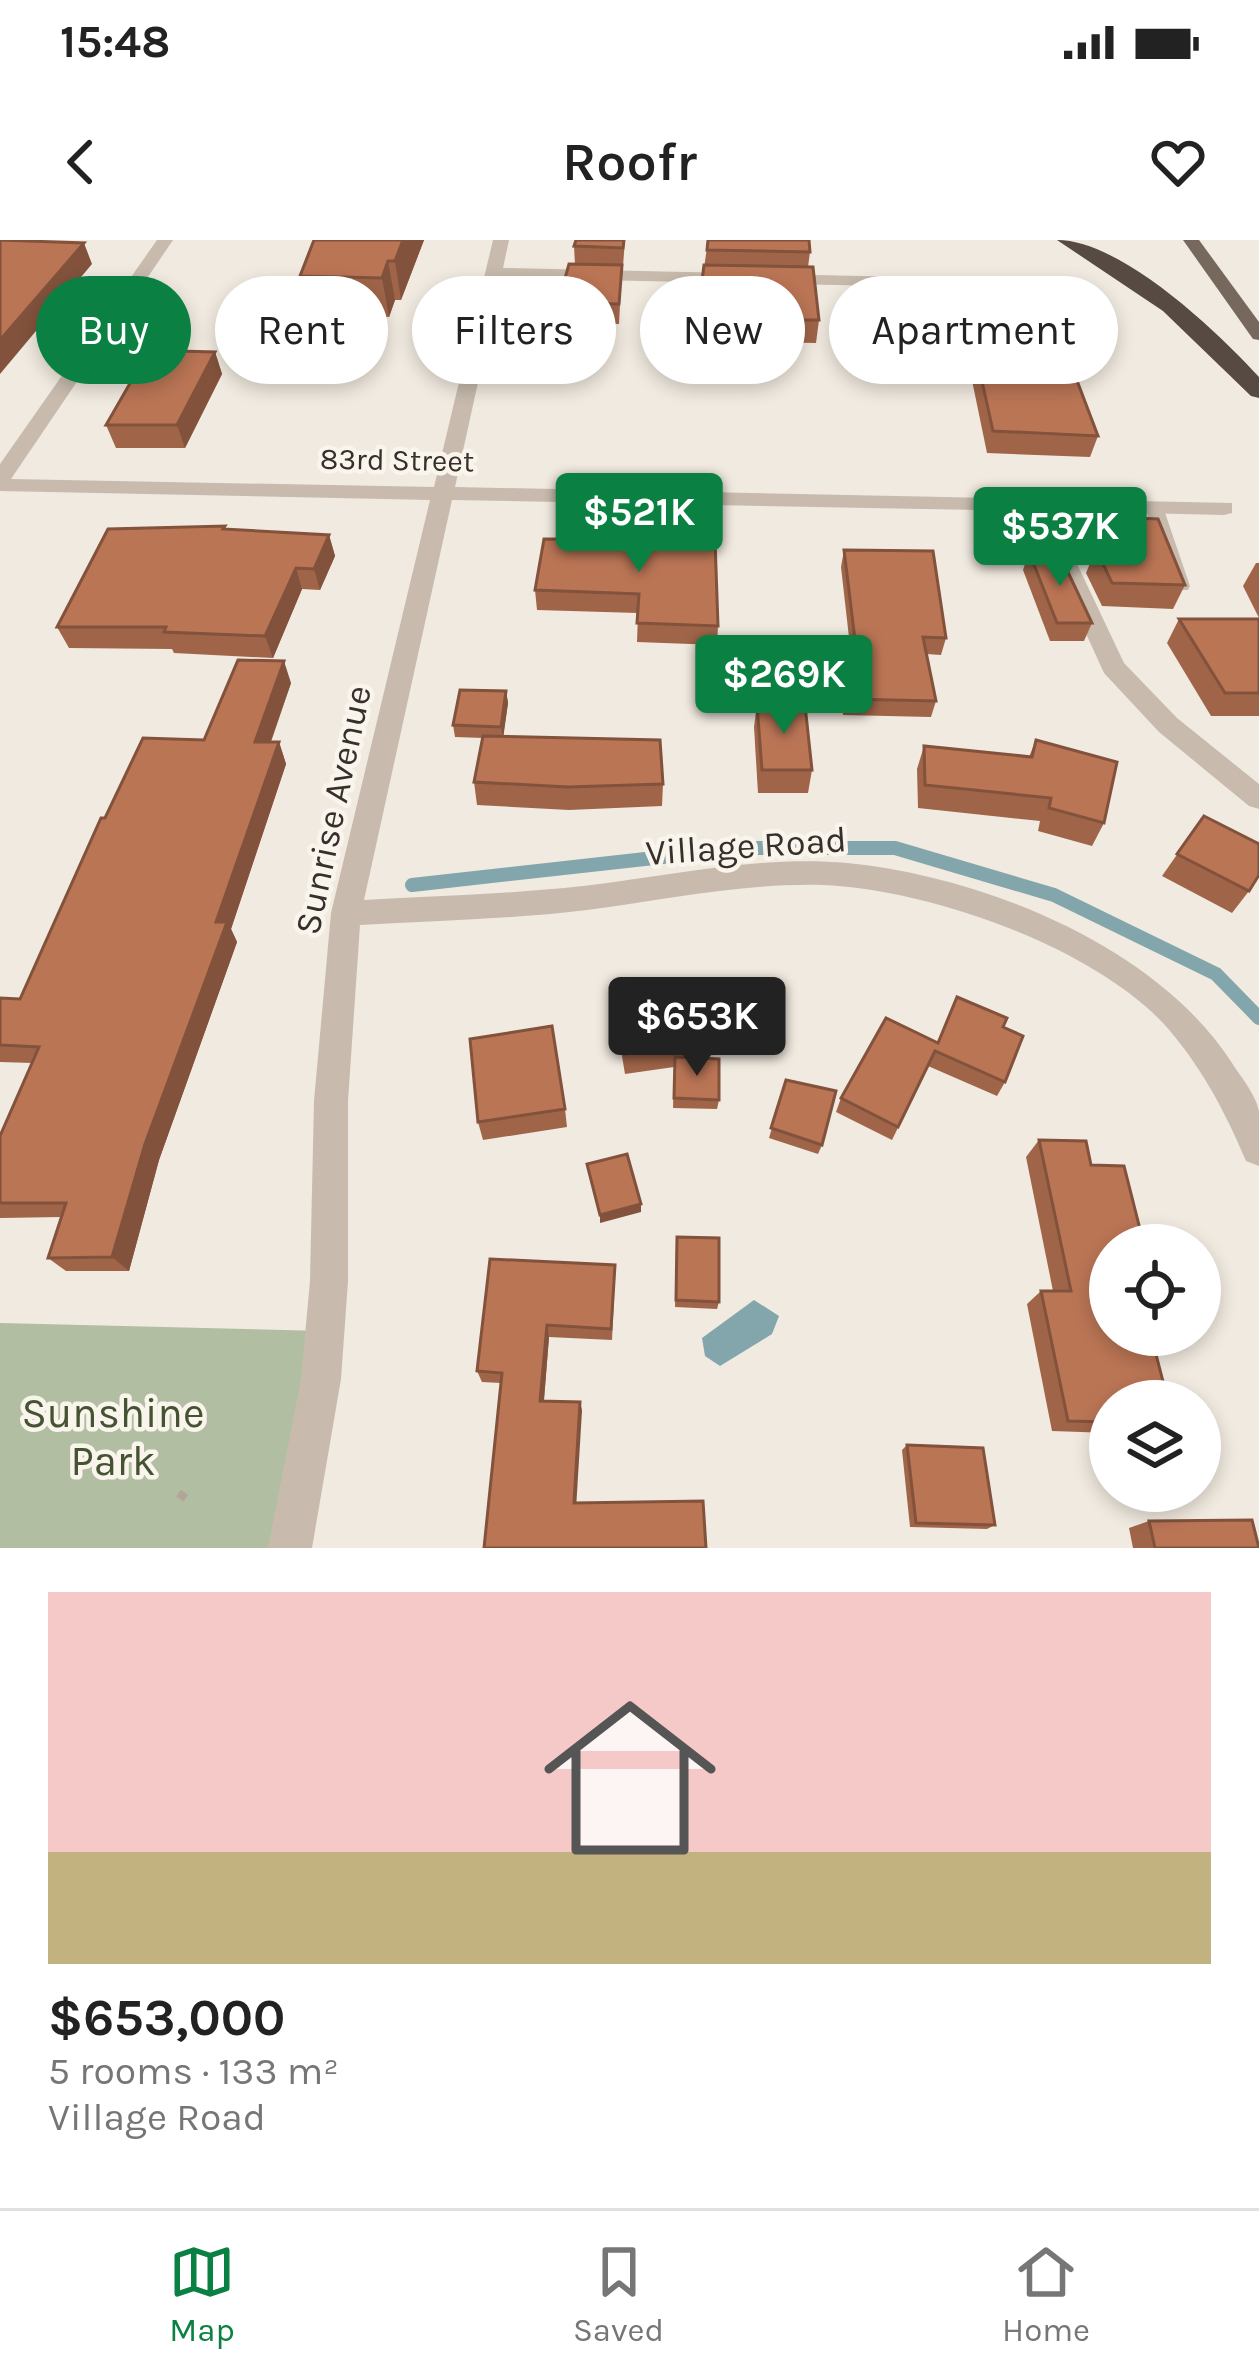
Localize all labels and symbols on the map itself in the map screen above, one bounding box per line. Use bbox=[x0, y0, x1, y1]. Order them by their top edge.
street label: 83rd Street bbox=[320, 441, 474, 479]
pin: $521K bbox=[555, 473, 723, 575]
pin: $537K bbox=[976, 487, 1144, 589]
pin: $269K bbox=[700, 635, 868, 737]
street label: Sunrise Avenue bbox=[286, 682, 380, 938]
street label: Village Road bbox=[644, 818, 848, 874]
pin: $653K bbox=[613, 977, 781, 1079]
park label: Sunshine Park bbox=[21, 1388, 205, 1486]

